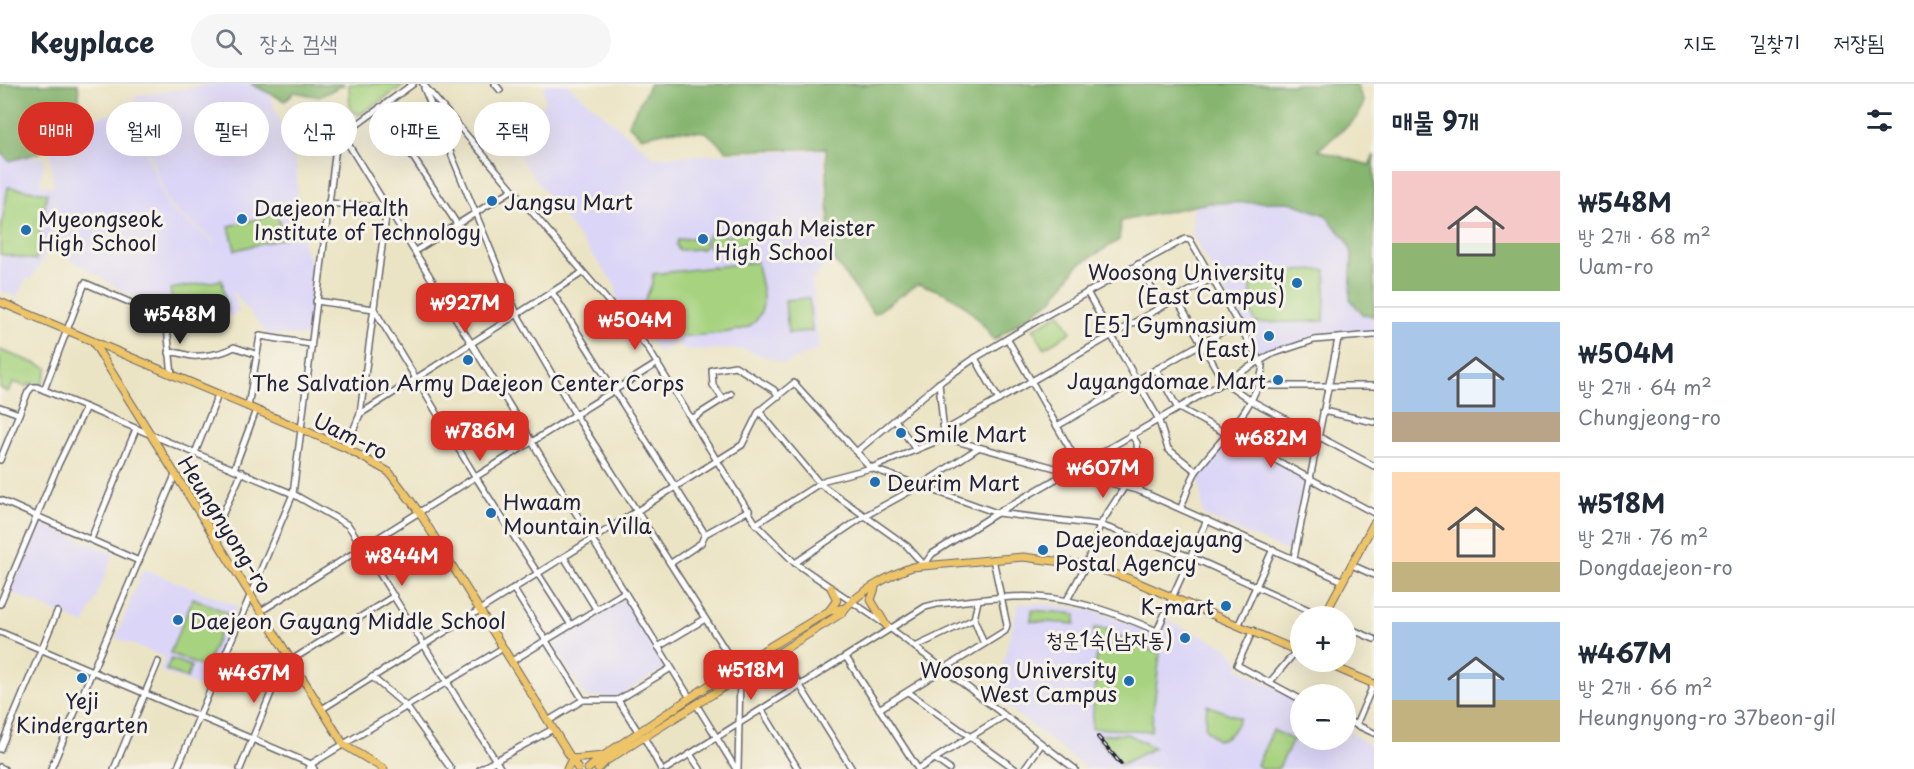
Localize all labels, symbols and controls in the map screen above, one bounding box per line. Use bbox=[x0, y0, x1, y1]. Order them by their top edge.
search box bbox=[191, 14, 611, 68]
text: Keyplace bbox=[30, 20, 155, 63]
icon: search bbox=[212, 25, 245, 58]
text: 장소 검색 bbox=[260, 25, 338, 58]
text: 지도 bbox=[1683, 25, 1717, 57]
text: 길찾기 bbox=[1750, 25, 1800, 57]
text: 저장됨 bbox=[1833, 25, 1884, 57]
text: 매물 9개 bbox=[1392, 101, 1479, 140]
chip: 매매 bbox=[18, 102, 94, 156]
chip: 월세 bbox=[106, 102, 182, 156]
chip: 필터 bbox=[194, 102, 269, 156]
chip: 신규 bbox=[281, 102, 357, 156]
chip: 아파트 bbox=[369, 102, 462, 156]
chip: 주택 bbox=[474, 102, 550, 156]
icon: filters bbox=[1863, 104, 1896, 137]
text: ₩548M bbox=[1578, 182, 1672, 221]
place label: Jangsu Mart bbox=[504, 185, 633, 217]
place label: Daejeon Health Institute of Technology bbox=[254, 191, 481, 247]
marker: Jangsu Mart bbox=[485, 194, 499, 208]
icon: home bbox=[1440, 195, 1512, 267]
place label: Myeongseok High School bbox=[38, 202, 163, 258]
place label: Dongah Meister High School bbox=[715, 211, 875, 267]
marker: Daejeon Health Institute of Technology bbox=[235, 212, 249, 226]
text: 방 2개 · 68 m² bbox=[1578, 221, 1711, 251]
marker: Myeongseok High School bbox=[19, 223, 33, 237]
marker: Dongah Meister High School bbox=[696, 232, 710, 246]
text: Uam-ro bbox=[1578, 251, 1653, 281]
place label: Woosong University (East Campus) bbox=[1088, 255, 1285, 311]
marker: Woosong University (East Campus) bbox=[1290, 276, 1304, 290]
pin: ₩927M bbox=[423, 283, 507, 334]
text: ₩927M bbox=[430, 287, 500, 317]
pin: ₩548M bbox=[138, 294, 222, 345]
text: ₩548M bbox=[144, 298, 216, 328]
pin: ₩504M bbox=[593, 300, 677, 351]
text: ₩504M bbox=[598, 304, 672, 334]
place label: [E5] Gymnasium (East) bbox=[1084, 308, 1257, 364]
marker: [E5] Gymnasium (East) bbox=[1262, 329, 1276, 343]
text: ₩504M bbox=[1578, 333, 1675, 372]
icon: home bbox=[1440, 346, 1512, 418]
marker: The Salvation Army Daejeon Center Corps bbox=[461, 353, 475, 367]
place label: Jayangdomae Mart bbox=[1067, 364, 1266, 396]
place label: The Salvation Army Daejeon Center Corps bbox=[252, 366, 684, 398]
text: 방 2개 · 64 m² bbox=[1578, 372, 1712, 402]
marker: Jayangdomae Mart bbox=[1271, 373, 1285, 387]
text: Chungjeong-ro bbox=[1578, 402, 1721, 432]
street label: Uam-ro bbox=[308, 403, 394, 467]
pin: ₩786M bbox=[438, 411, 522, 462]
text: ₩786M bbox=[445, 415, 515, 445]
place label: Smile Mart bbox=[913, 417, 1027, 449]
pin: ₩682M bbox=[1229, 418, 1313, 469]
text: ₩682M bbox=[1235, 422, 1307, 452]
marker: Smile Mart bbox=[894, 426, 908, 440]
pin: ₩607M bbox=[1061, 448, 1145, 499]
street label: Heungnyong-ro bbox=[171, 449, 281, 599]
text: ₩607M bbox=[1067, 452, 1139, 482]
place label: Deurim Mart bbox=[887, 466, 1019, 498]
marker: Deurim Mart bbox=[868, 475, 882, 489]
text: ₩518M bbox=[1578, 483, 1665, 522]
place label: Hwaam Mountain Villa bbox=[503, 485, 652, 541]
icon: home bbox=[1440, 496, 1512, 568]
marker: Hwaam Mountain Villa bbox=[484, 506, 498, 520]
place label: Daejeondaejayang Postal Agency bbox=[1055, 522, 1243, 578]
text: 방 2개 · 76 m² bbox=[1578, 522, 1708, 552]
pin: ₩844M bbox=[360, 536, 444, 587]
text: ₩844M bbox=[365, 540, 439, 570]
marker: Daejeondaejayang Postal Agency bbox=[1036, 543, 1050, 557]
text: Dongdaejeon-ro bbox=[1578, 552, 1733, 582]
place label: K-mart bbox=[1141, 590, 1214, 622]
marker: K-mart bbox=[1219, 599, 1233, 613]
place label: Daejeon Gayang Middle School bbox=[190, 604, 506, 636]
map controls bbox=[1290, 606, 1356, 750]
button: + bbox=[1290, 606, 1356, 672]
marker: Daejeon Gayang Middle School bbox=[171, 613, 185, 627]
place label: 청운1숙(남자동) bbox=[1046, 622, 1173, 654]
marker: 청운1숙(남자동) bbox=[1178, 631, 1192, 645]
text: ₩467M bbox=[1578, 633, 1672, 672]
icon: home bbox=[1440, 646, 1512, 718]
pin: ₩518M bbox=[709, 650, 793, 701]
pin: ₩467M bbox=[212, 653, 296, 704]
place label: Woosong University West Campus bbox=[920, 653, 1117, 709]
text: ₩518M bbox=[717, 654, 785, 684]
text: ₩467M bbox=[218, 657, 290, 687]
marker: Yeji Kindergarten bbox=[75, 671, 89, 685]
text: 방 2개 · 66 m² bbox=[1578, 672, 1713, 702]
marker: Woosong University West Campus bbox=[1122, 674, 1136, 688]
place label: Yeji Kindergarten bbox=[16, 684, 148, 740]
button: − bbox=[1290, 684, 1356, 750]
text: Heungnyong-ro 37beon-gil bbox=[1578, 702, 1836, 732]

